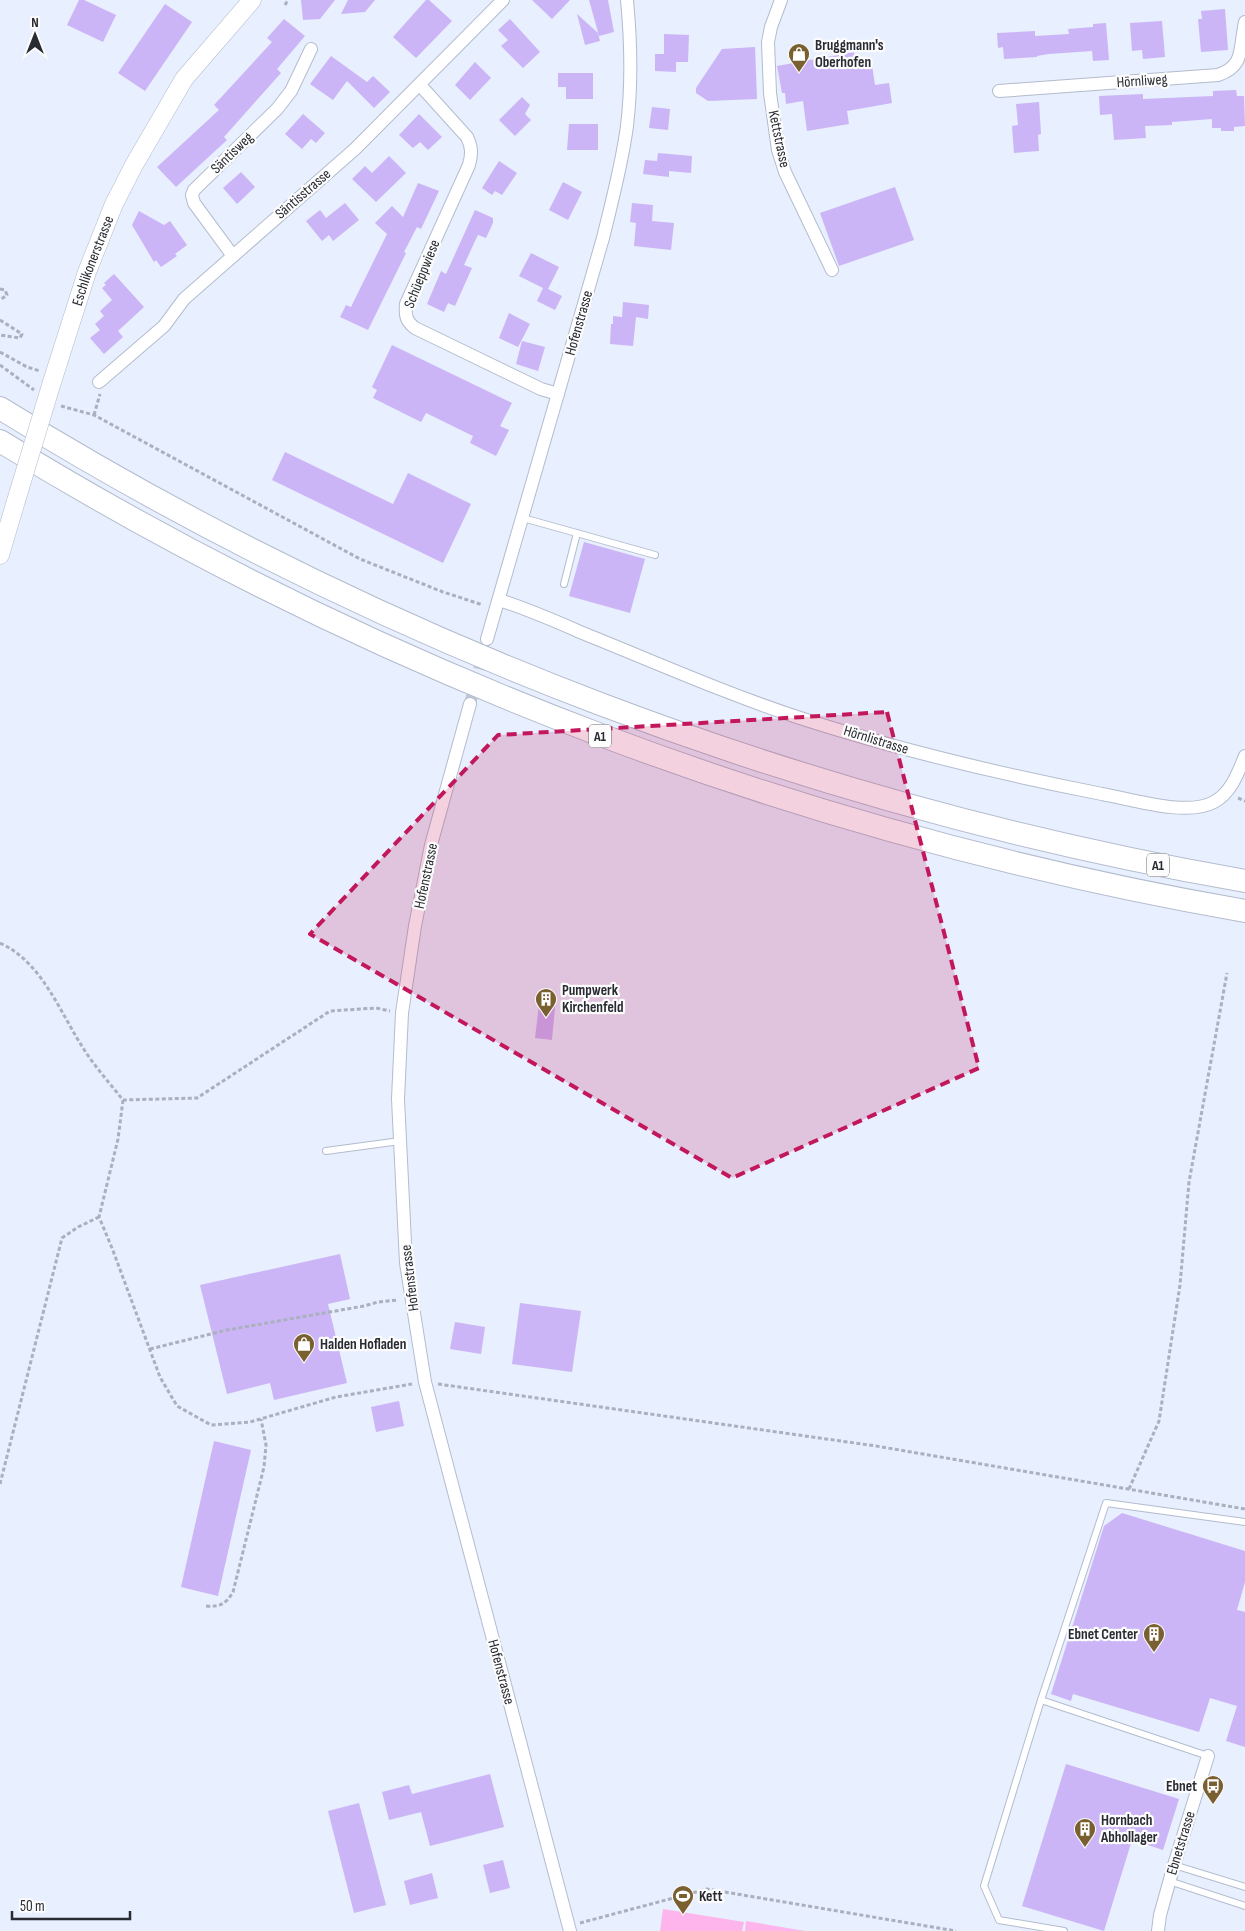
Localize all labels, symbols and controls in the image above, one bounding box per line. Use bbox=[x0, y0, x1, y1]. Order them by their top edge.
north arrow bbox=[10, 10, 60, 60]
text: N bbox=[31, 14, 39, 31]
place label: Bruggmann's Oberhofen bbox=[815, 36, 884, 72]
shop icon: Bruggmann's Oberhofen bbox=[787, 42, 811, 73]
street label: Hörnliweg bbox=[1116, 70, 1168, 92]
street label: Kettstrasse bbox=[764, 109, 794, 169]
street label: Säntisweg bbox=[207, 128, 257, 178]
street label: Säntisstrasse bbox=[271, 165, 335, 223]
street label: Eschlikonerstrasse bbox=[67, 213, 118, 308]
street label: Schüeppwiese bbox=[400, 237, 444, 311]
street label: Hofenstrasse bbox=[561, 288, 597, 358]
street label: Hörnlistrasse bbox=[841, 721, 911, 759]
road number: A1 bbox=[589, 724, 611, 748]
street label: Hofenstrasse bbox=[410, 841, 442, 911]
road number: A1 bbox=[1147, 854, 1169, 876]
place label: Pumpwerk Kirchenfeld bbox=[562, 981, 623, 1017]
building icon: Pumpwerk Kirchenfeld bbox=[534, 987, 558, 1018]
street label: Hofenstrasse bbox=[397, 1244, 423, 1312]
shop icon: Halden Hofladen bbox=[292, 1332, 316, 1363]
place label: Halden Hofladen bbox=[320, 1335, 406, 1354]
building icon: Ebnet Center bbox=[1142, 1622, 1166, 1653]
place label: Ebnet Center bbox=[1068, 1625, 1138, 1644]
street label: Hofenstrasse bbox=[483, 1637, 519, 1707]
bus stop icon: Ebnet bbox=[1201, 1774, 1225, 1805]
place label: Ebnet bbox=[1166, 1777, 1197, 1796]
street label: Ebnetstrasse bbox=[1162, 1809, 1200, 1877]
place label: Hornbach Abhollager bbox=[1100, 1811, 1158, 1847]
building icon: Hornbach Abhollager bbox=[1073, 1817, 1097, 1848]
sports icon: Kett bbox=[671, 1884, 695, 1915]
place label: Kett bbox=[699, 1887, 722, 1906]
scale bar bbox=[12, 1888, 130, 1920]
text: 50 m bbox=[20, 1897, 45, 1916]

